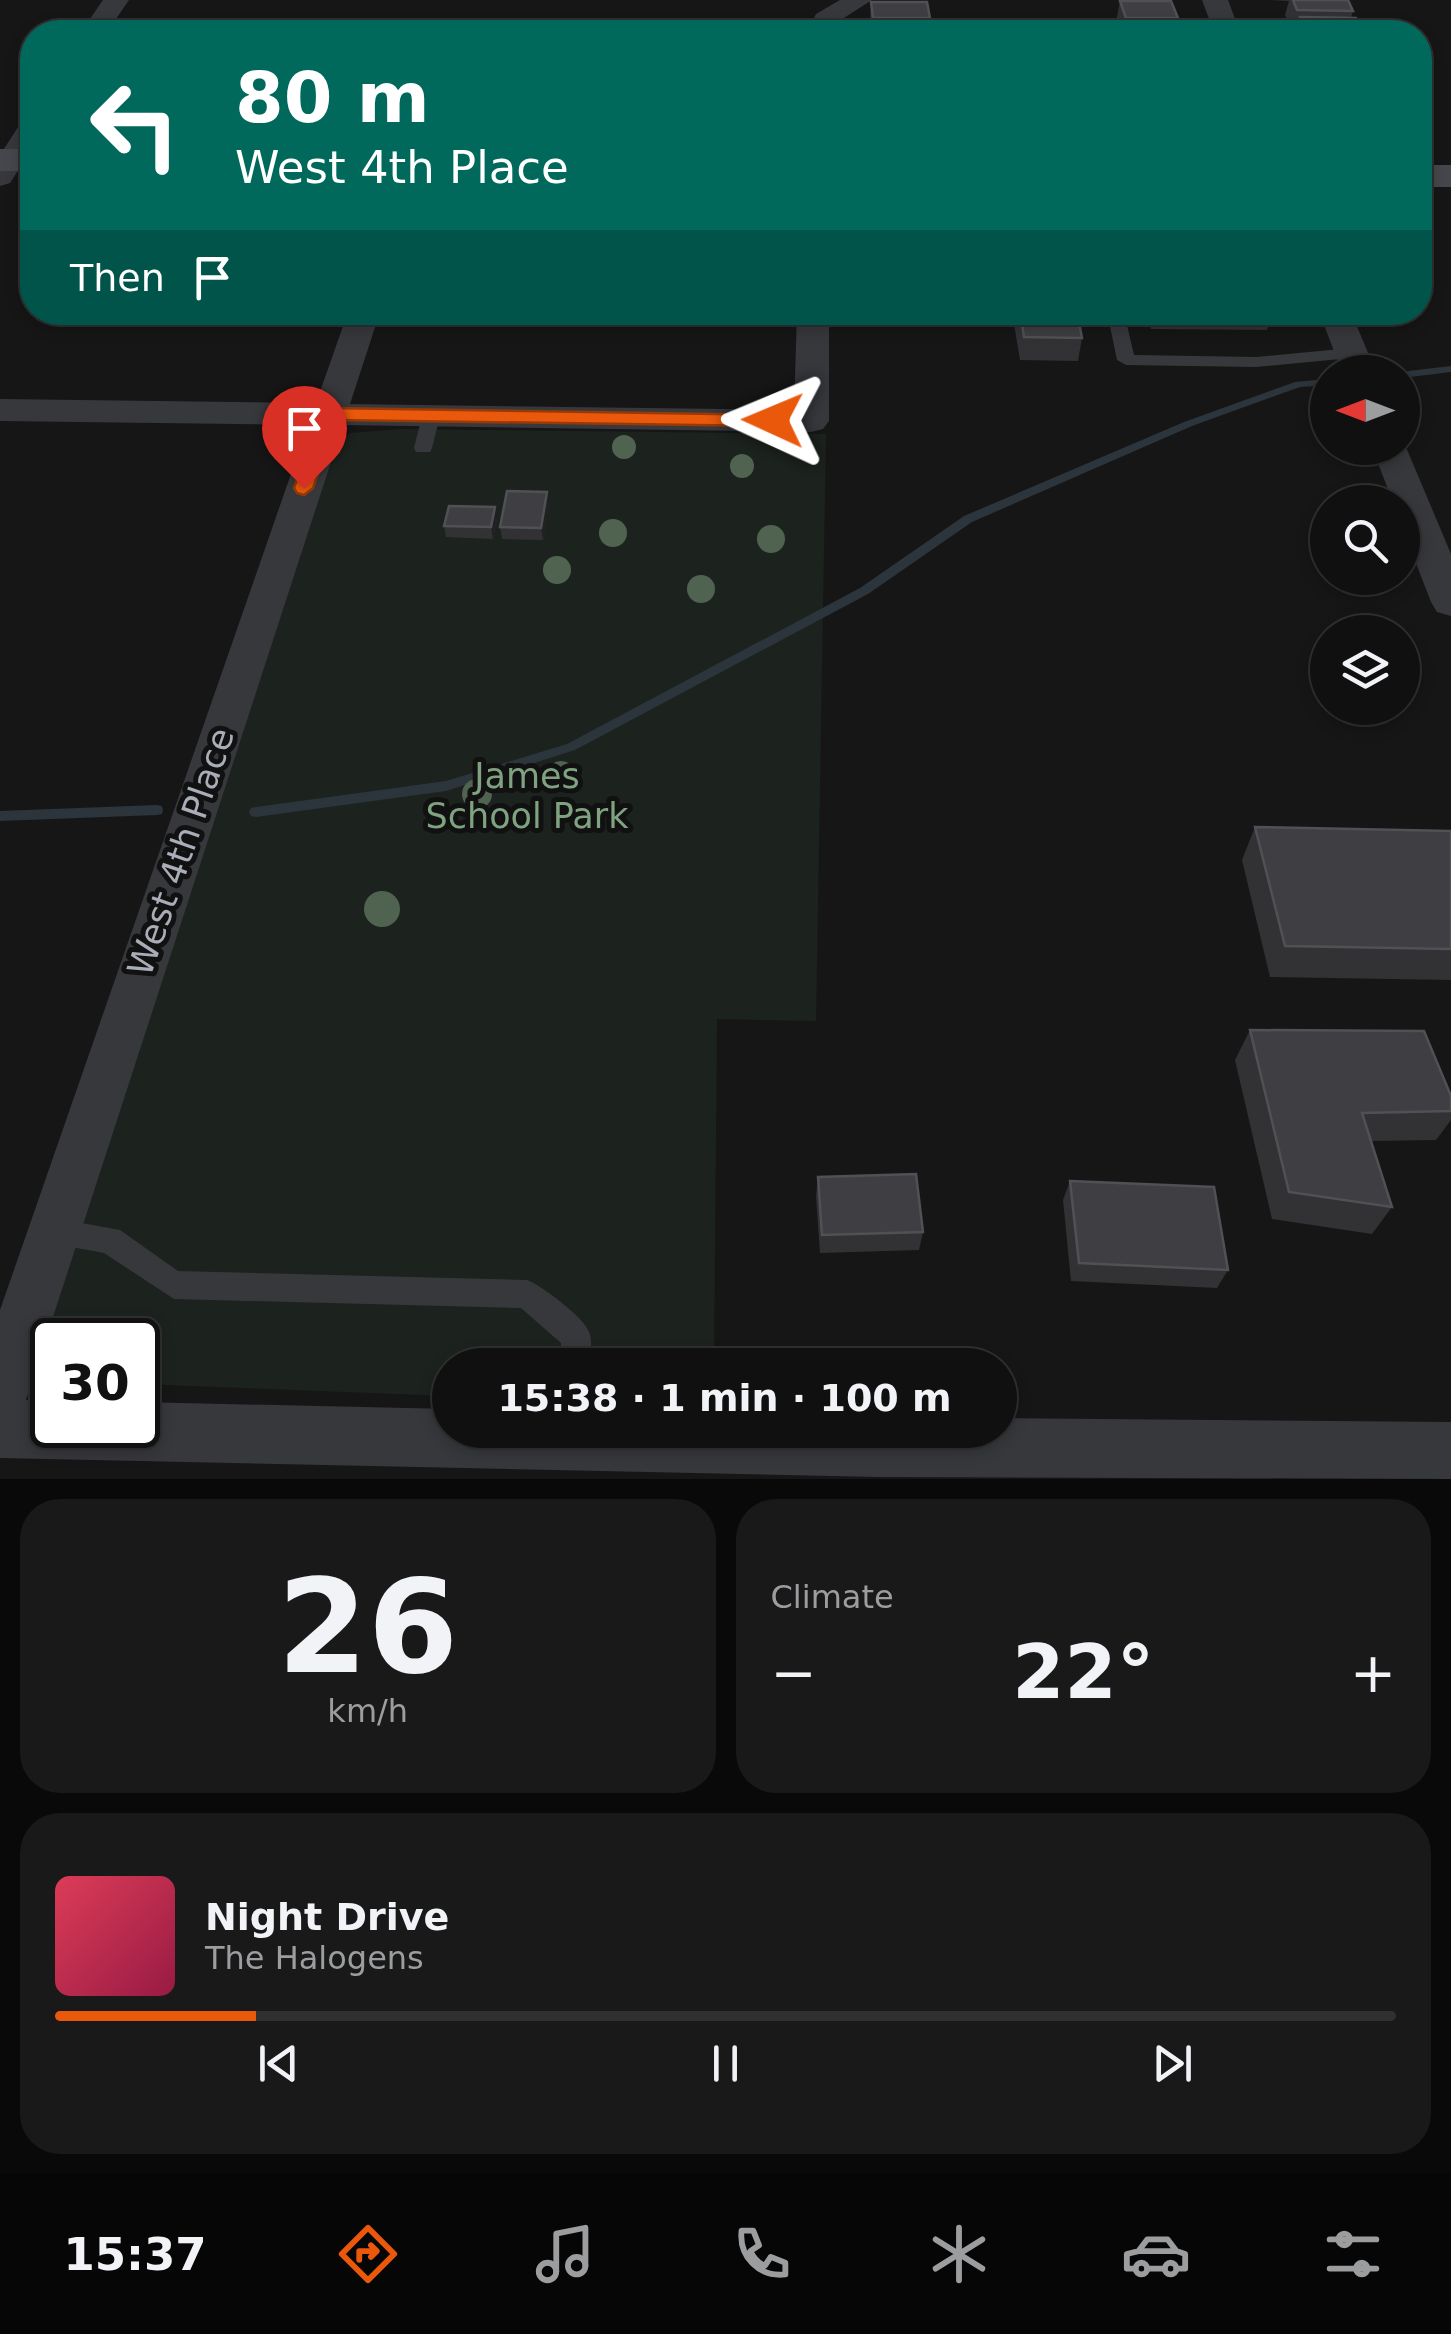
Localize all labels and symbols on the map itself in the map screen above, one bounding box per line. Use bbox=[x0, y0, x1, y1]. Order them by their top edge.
north arrow bbox=[1310, 355, 1420, 465]
position arrow bbox=[721, 368, 825, 472]
pin bbox=[262, 386, 347, 489]
street label: West 4th Place bbox=[120, 723, 242, 981]
park label: James School Park bbox=[426, 756, 629, 836]
speed limit sign: 30 bbox=[30, 1318, 160, 1448]

